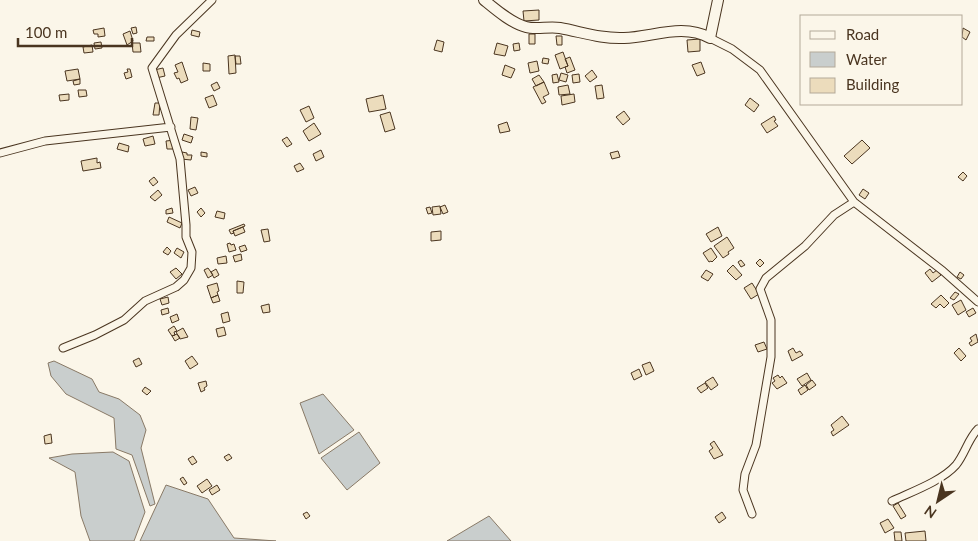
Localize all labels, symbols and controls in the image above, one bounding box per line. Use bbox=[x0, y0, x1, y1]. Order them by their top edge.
scale bar bbox=[18, 15, 131, 47]
legend bbox=[800, 15, 963, 105]
text: 100 m bbox=[25, 23, 67, 41]
text: Road bbox=[846, 25, 879, 43]
text: Water bbox=[846, 50, 887, 68]
text: Building bbox=[846, 75, 899, 93]
north arrow bbox=[913, 476, 963, 526]
text: N bbox=[921, 502, 940, 522]

